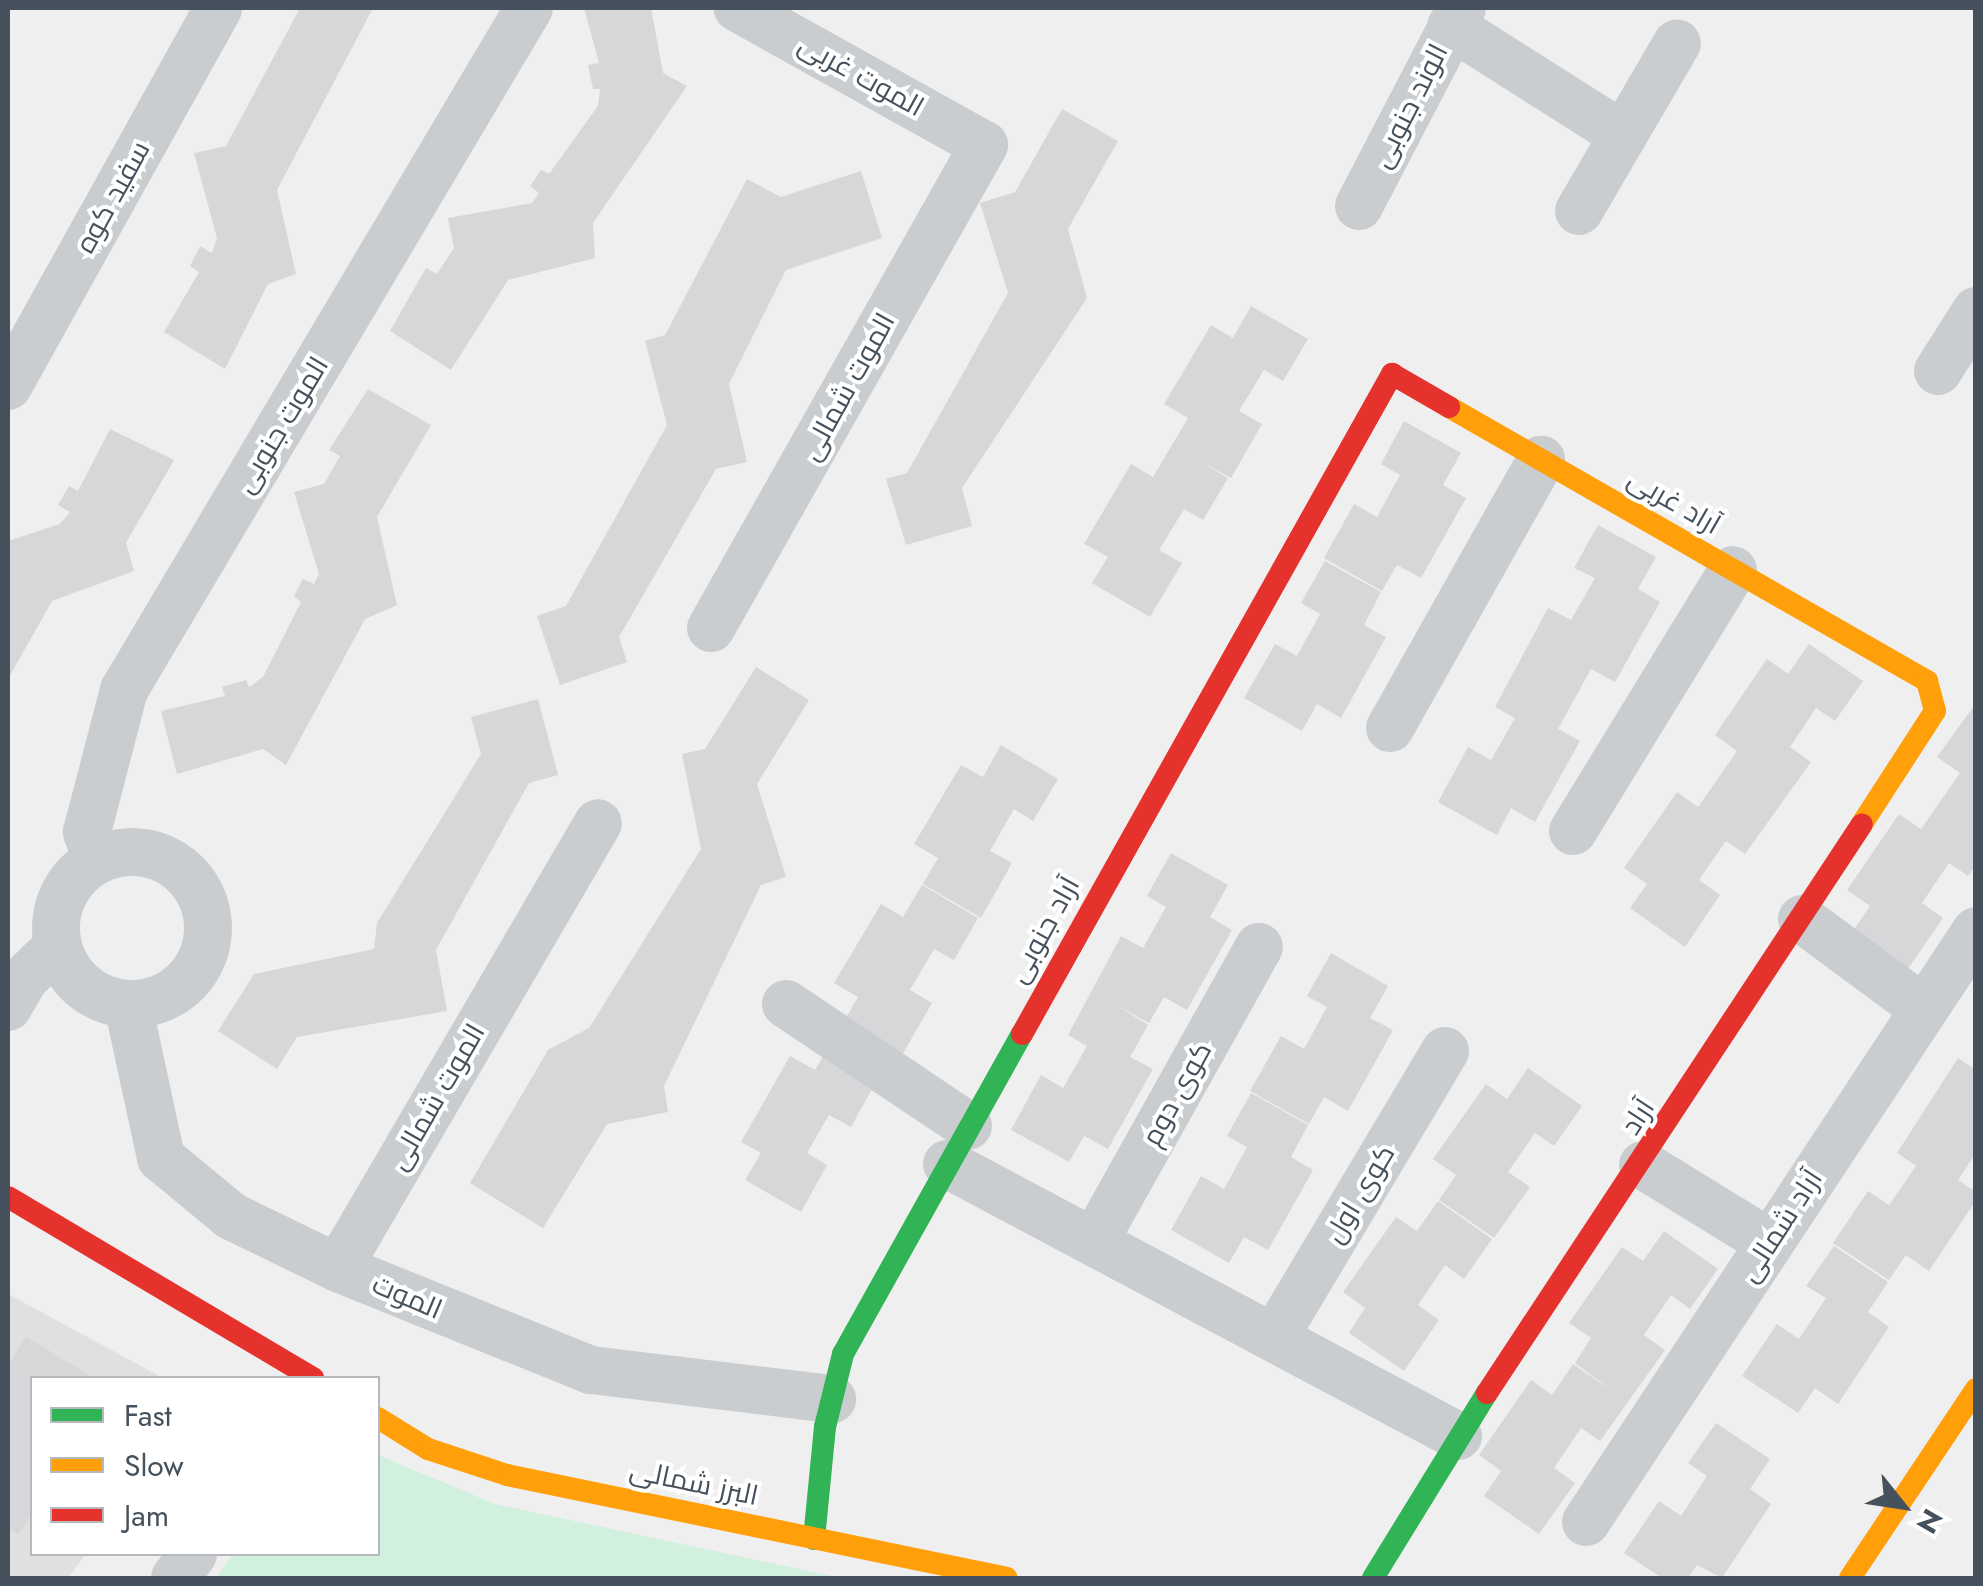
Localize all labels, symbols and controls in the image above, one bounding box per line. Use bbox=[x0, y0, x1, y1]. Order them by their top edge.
street label: الموت غربی bbox=[792, 28, 930, 124]
street label: الوند جنوبی bbox=[1365, 38, 1455, 174]
street label: سفید کوه bbox=[69, 135, 157, 259]
street label: الموت شمالی bbox=[794, 307, 902, 467]
street label: الموت جنوبی bbox=[228, 351, 336, 499]
street label: آراد غربی bbox=[1622, 462, 1726, 542]
street label: آراد جنوبی bbox=[1001, 871, 1087, 989]
street label: الموت شمالی bbox=[382, 1018, 492, 1176]
street label: کوی دوم bbox=[1135, 1036, 1219, 1152]
street label: آراد bbox=[1614, 1093, 1662, 1141]
street label: کوی اول bbox=[1318, 1139, 1402, 1249]
street label: آراد شمالی bbox=[1732, 1164, 1830, 1288]
street label: الموت bbox=[367, 1267, 447, 1327]
legend bbox=[30, 1376, 380, 1556]
text: Fast bbox=[124, 1394, 172, 1437]
text: Slow bbox=[124, 1444, 184, 1487]
street label: البرز شمالی bbox=[627, 1453, 761, 1513]
north arrow bbox=[1853, 1456, 1953, 1556]
text: Jam bbox=[124, 1494, 169, 1537]
text: N bbox=[1906, 1501, 1953, 1541]

